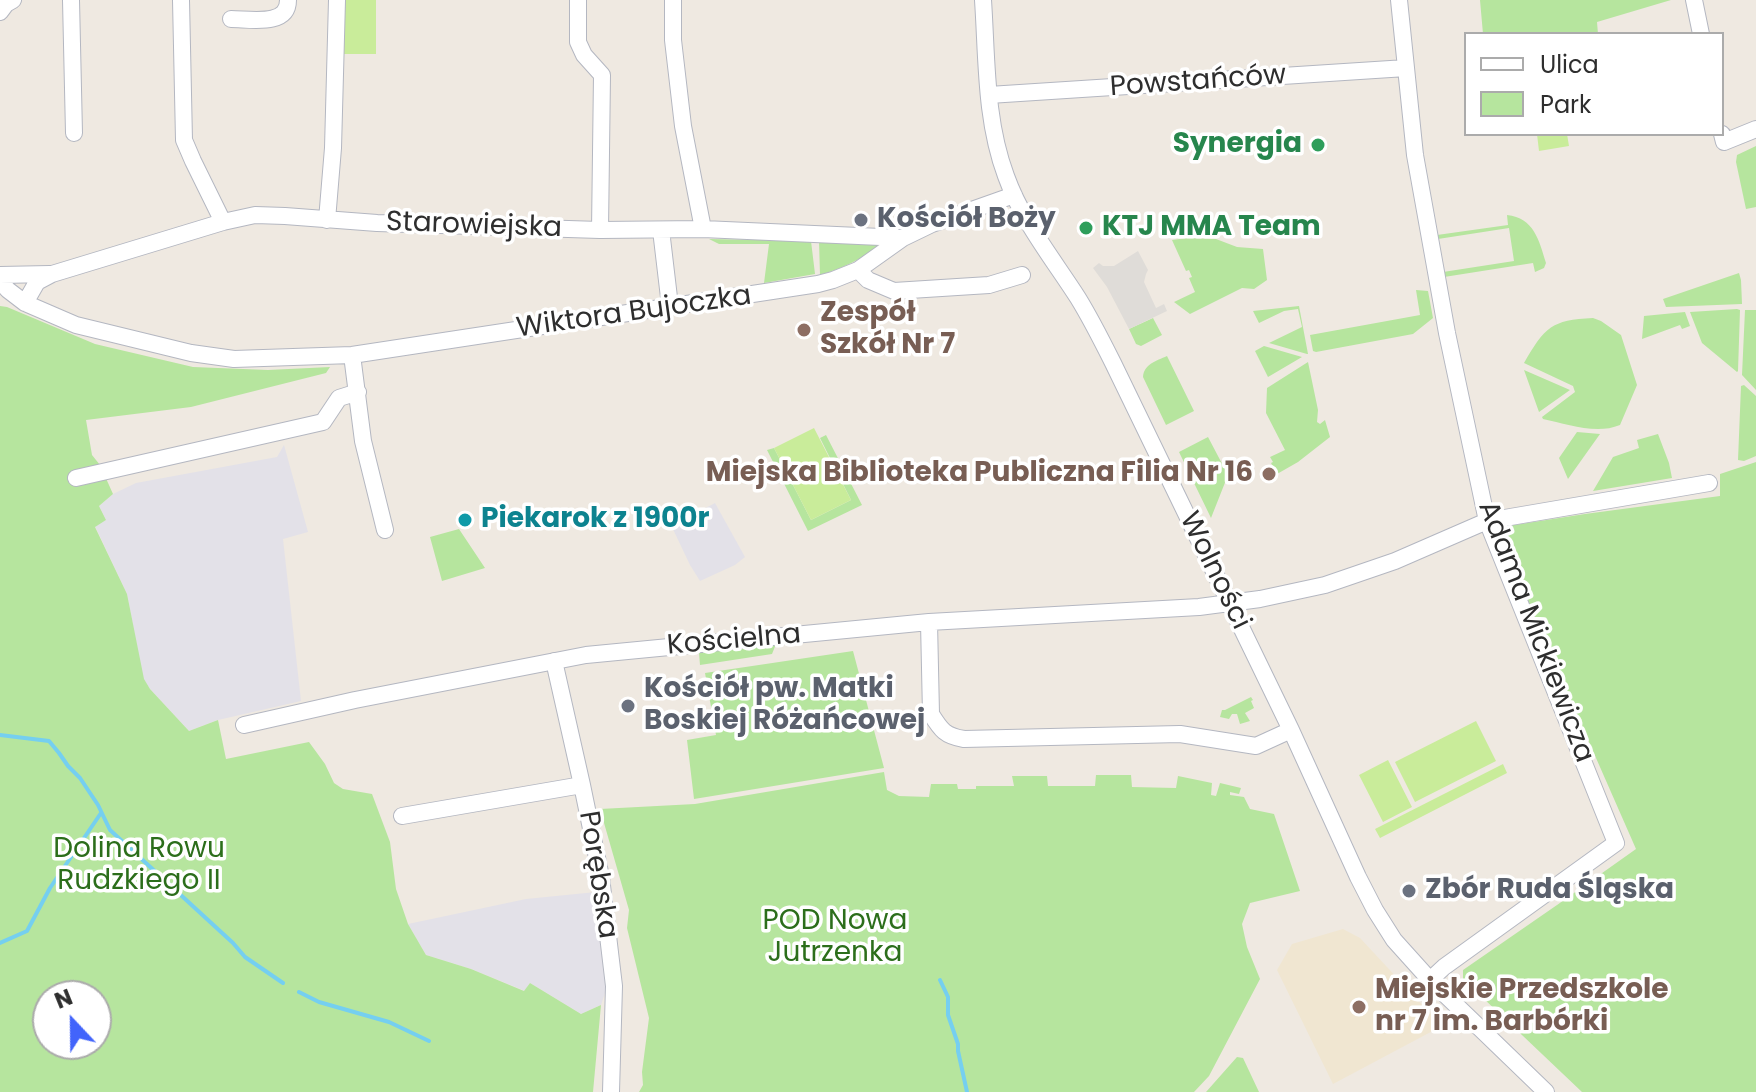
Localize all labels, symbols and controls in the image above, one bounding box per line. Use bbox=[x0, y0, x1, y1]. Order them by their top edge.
legend bbox=[1464, 32, 1724, 136]
text: Ulica bbox=[1540, 48, 1599, 81]
street label: Powstańców bbox=[1109, 59, 1287, 105]
text: Park bbox=[1540, 88, 1591, 121]
place label: Synergia bbox=[1173, 128, 1302, 162]
marker: Synergia bbox=[1309, 136, 1327, 154]
place label: Kościół Boży bbox=[877, 203, 1056, 237]
street label: Starowiejska bbox=[385, 206, 563, 246]
marker: Kościół Boży bbox=[852, 211, 870, 229]
place label: KTJ MMA Team bbox=[1102, 211, 1321, 245]
marker: KTJ MMA Team bbox=[1077, 219, 1095, 237]
street label: Wiktora Bujoczka bbox=[514, 280, 754, 346]
place label: Zespół Szkół Nr 7 bbox=[820, 297, 955, 363]
marker: Zespół Szkół Nr 7 bbox=[795, 321, 813, 339]
place label: Miejska Biblioteka Publiczna Filia Nr 16 bbox=[706, 457, 1253, 491]
marker: Miejska Biblioteka Publiczna Filia Nr 16 bbox=[1260, 465, 1278, 483]
street label: Adama Mickiewicza bbox=[1470, 497, 1600, 767]
place label: Piekarok z 1900r bbox=[481, 503, 709, 537]
street label: Wolności bbox=[1171, 507, 1257, 635]
marker: Piekarok z 1900r bbox=[456, 511, 474, 529]
street label: Kościelna bbox=[666, 618, 802, 664]
place label: Kościół pw. Matki Boskiej Różańcowej bbox=[644, 673, 925, 739]
marker: Kościół pw. Matki Boskiej Różańcowej bbox=[619, 697, 637, 715]
street label: Porębska bbox=[570, 809, 624, 941]
park label: Dolina Rowu Rudzkiego II bbox=[53, 833, 225, 899]
place label: Zbór Ruda Śląska bbox=[1425, 874, 1674, 908]
marker: Zbór Ruda Śląska bbox=[1400, 882, 1418, 900]
park label: POD Nowa Jutrzenka bbox=[763, 905, 907, 971]
place label: Miejskie Przedszkole nr 7 im. Barbórki bbox=[1375, 974, 1669, 1040]
north arrow bbox=[32, 980, 112, 1060]
text: N bbox=[50, 982, 77, 1017]
marker: Miejskie Przedszkole nr 7 im. Barbórki bbox=[1350, 998, 1368, 1016]

